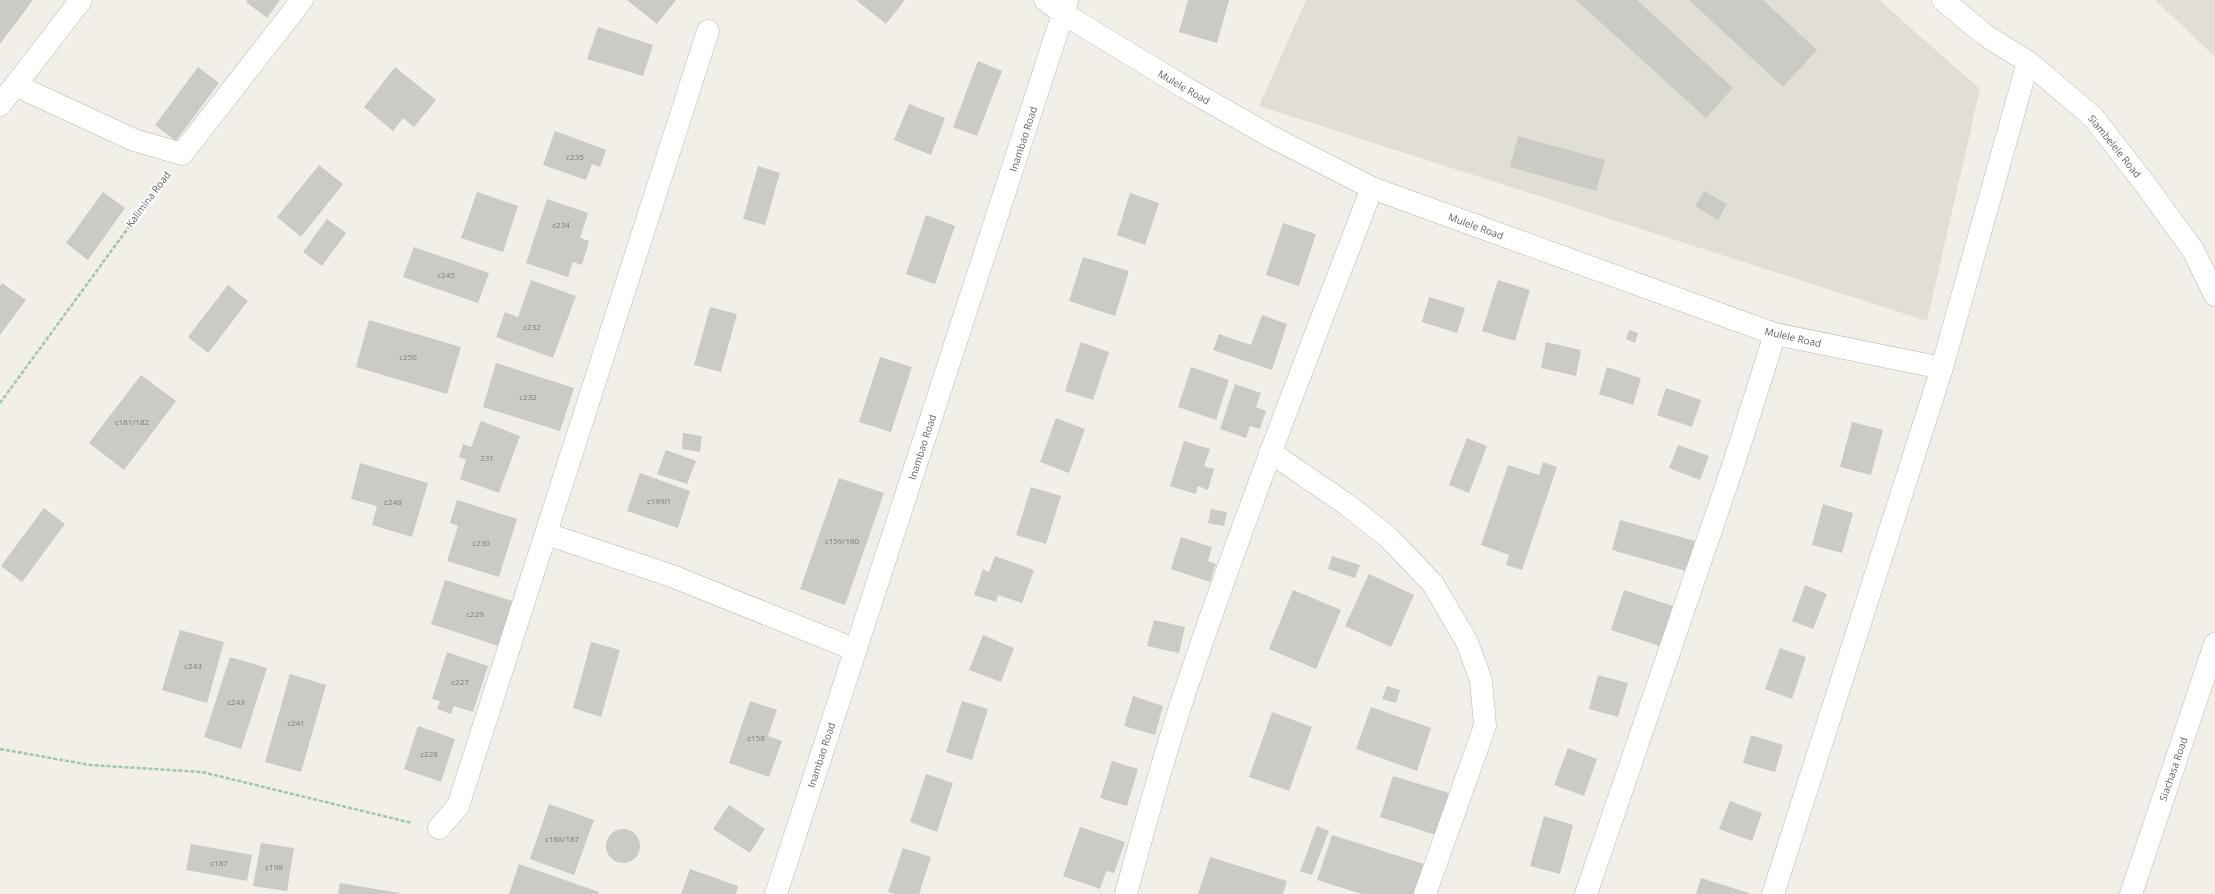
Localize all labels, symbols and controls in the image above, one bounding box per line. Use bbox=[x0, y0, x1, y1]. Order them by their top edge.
street label: Mulele Road bbox=[1155, 66, 1213, 108]
street label: Inambao Road bbox=[1006, 105, 1040, 173]
street label: Siambelele Road bbox=[2085, 112, 2145, 180]
house number: c235 bbox=[566, 151, 584, 162]
street label: Kalimina Road bbox=[122, 168, 174, 230]
street label: Mulele Road bbox=[1446, 210, 1506, 242]
house number: c234 bbox=[552, 219, 570, 230]
house number: c245 bbox=[437, 269, 455, 280]
house number: c232 bbox=[523, 321, 541, 332]
street label: Mulele Road bbox=[1763, 324, 1823, 350]
house number: c250 bbox=[399, 351, 417, 362]
house number: c232 bbox=[519, 391, 537, 402]
street label: Inambao Road bbox=[905, 413, 939, 481]
house number: c181/182 bbox=[115, 416, 150, 427]
house number: 231 bbox=[480, 452, 494, 463]
house number: c199l1 bbox=[647, 495, 671, 506]
house number: c248 bbox=[384, 496, 402, 507]
house number: c159/160 bbox=[825, 535, 860, 546]
house number: c230 bbox=[472, 537, 490, 548]
house number: c229 bbox=[466, 608, 484, 619]
house number: c243 bbox=[184, 660, 202, 671]
house number: c227 bbox=[451, 676, 469, 687]
house number: c243 bbox=[227, 696, 245, 707]
house number: c241 bbox=[287, 717, 305, 728]
street label: Inambao Road bbox=[804, 721, 838, 789]
house number: c158 bbox=[747, 732, 765, 743]
street label: Siachasa Road bbox=[2156, 735, 2190, 803]
house number: c228 bbox=[420, 748, 438, 759]
house number: c188/187 bbox=[545, 833, 580, 844]
house number: c187 bbox=[210, 857, 228, 868]
house number: c198 bbox=[265, 861, 283, 872]

